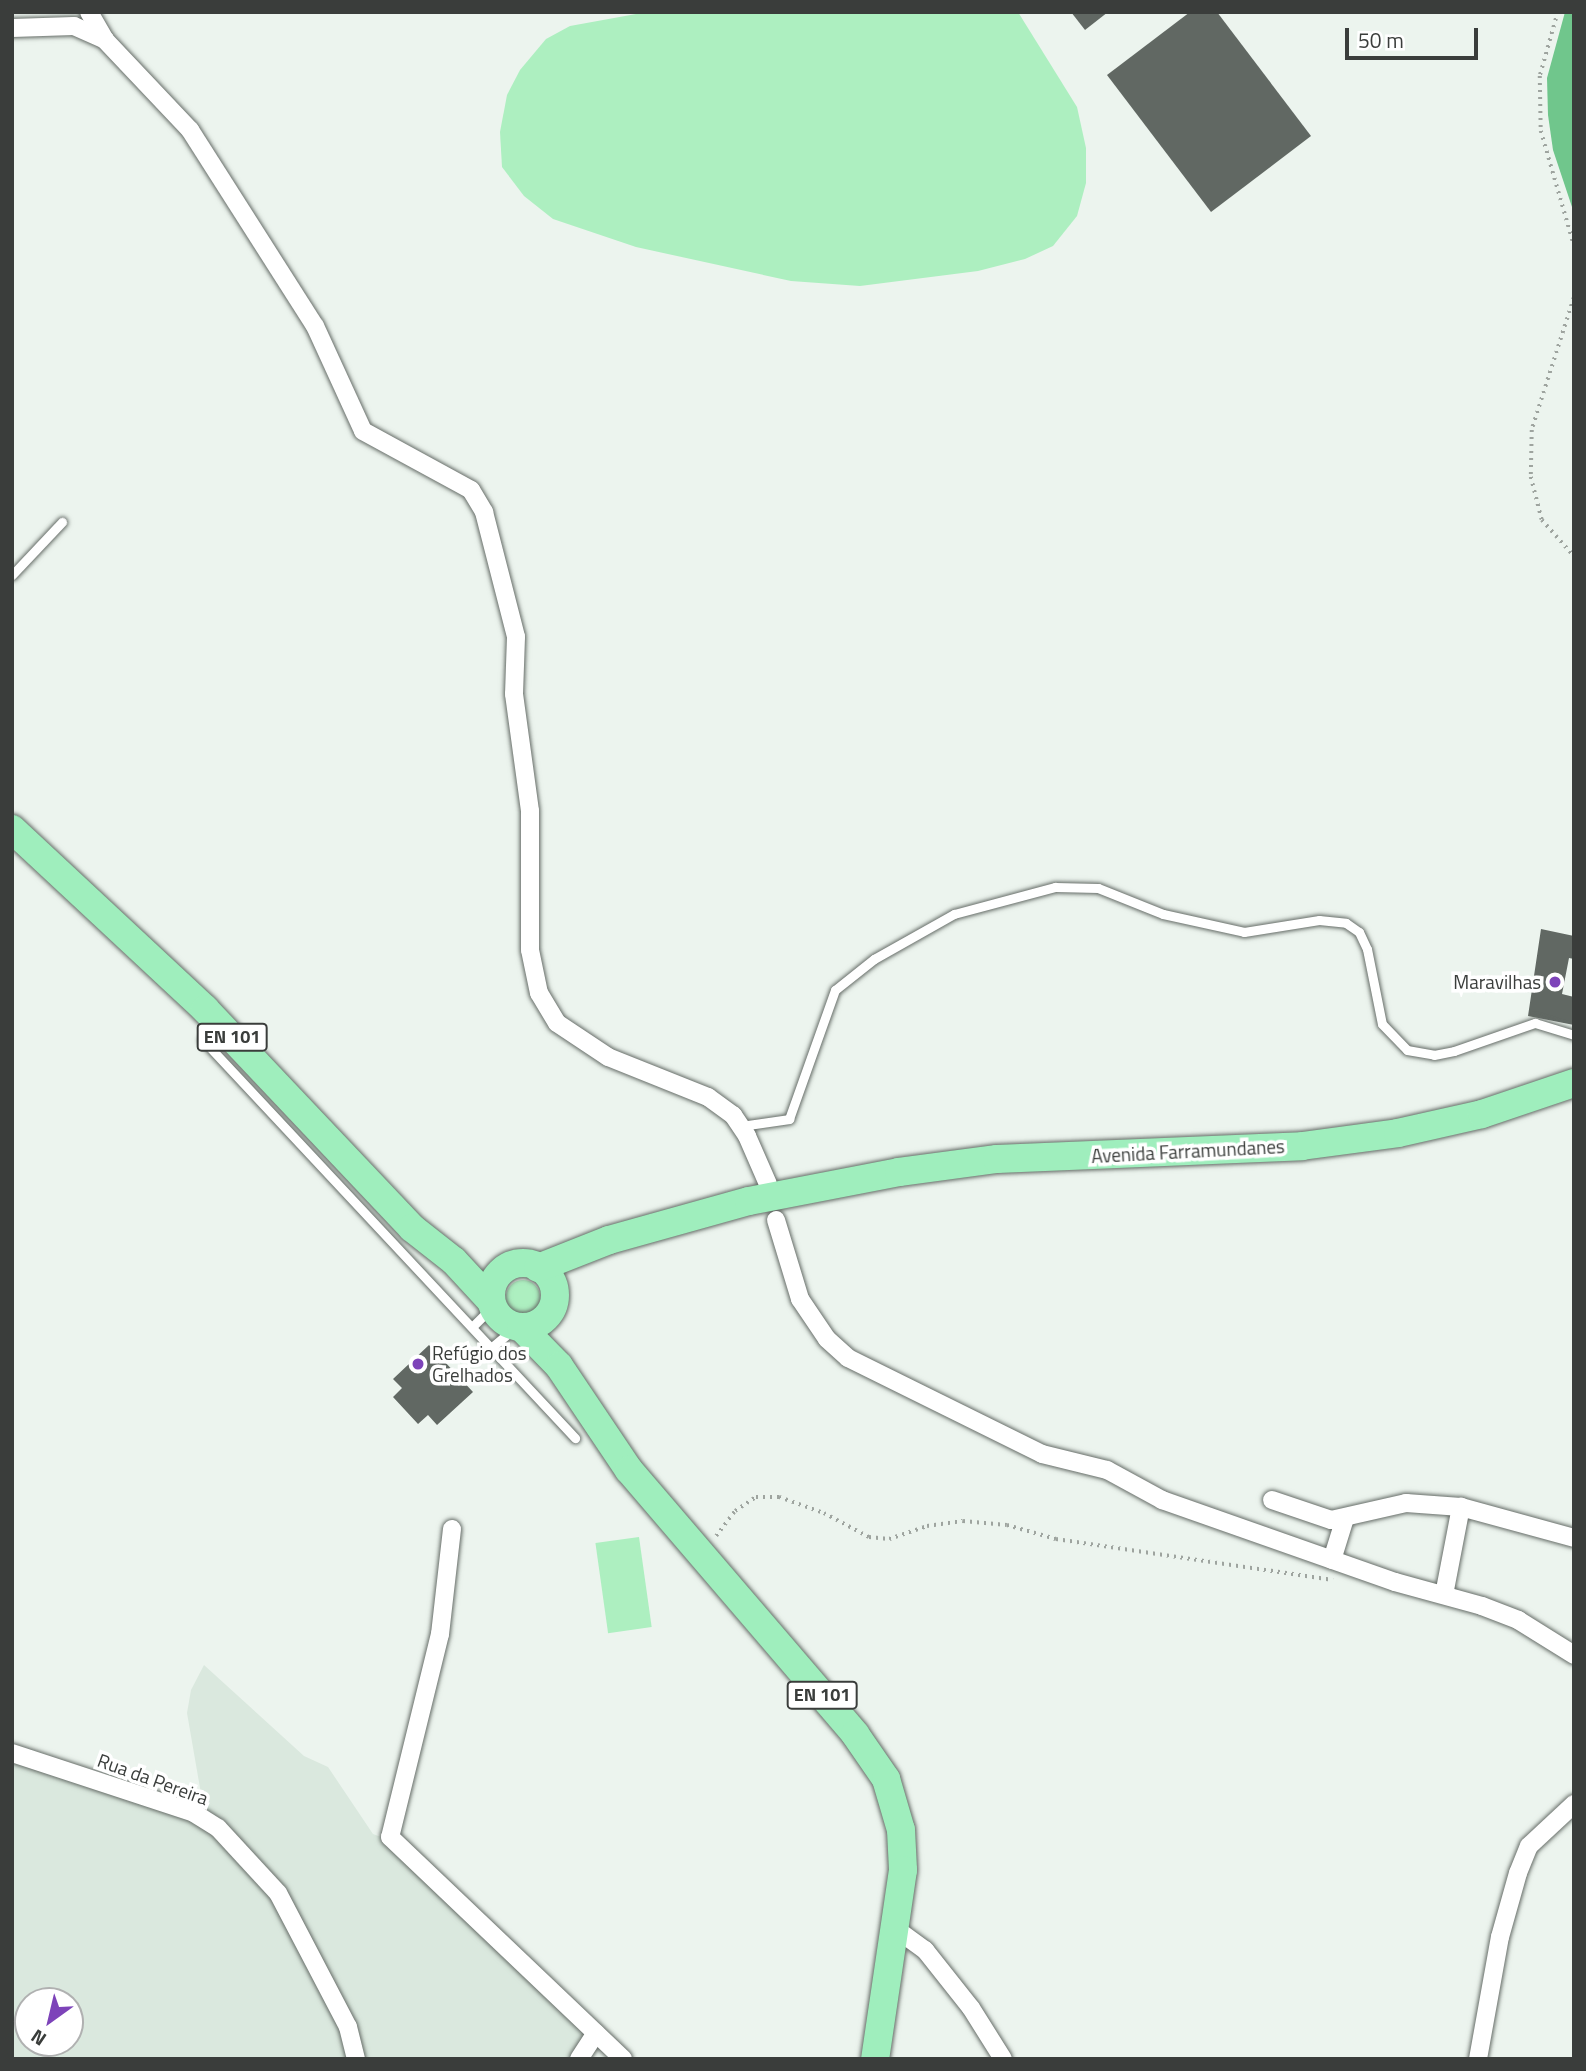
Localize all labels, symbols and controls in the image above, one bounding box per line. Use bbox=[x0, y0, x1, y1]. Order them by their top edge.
scale bar bbox=[1348, 14, 1481, 58]
text: 50 m bbox=[1358, 24, 1404, 56]
place label: Maravilhas bbox=[1453, 971, 1541, 993]
marker: Maravilhas bbox=[1547, 974, 1563, 990]
road number: EN 101 bbox=[195, 1022, 269, 1052]
street label: Avenida Farramundanes bbox=[1091, 1135, 1285, 1167]
place label: Refúgio dos Grelhados bbox=[432, 1342, 527, 1386]
marker: Refúgio dos Grelhados bbox=[410, 1356, 426, 1372]
road number: EN 101 bbox=[785, 1680, 859, 1710]
street label: Rua da Pereira bbox=[95, 1748, 211, 1810]
north arrow bbox=[14, 1987, 84, 2057]
text: N bbox=[25, 2022, 52, 2054]

